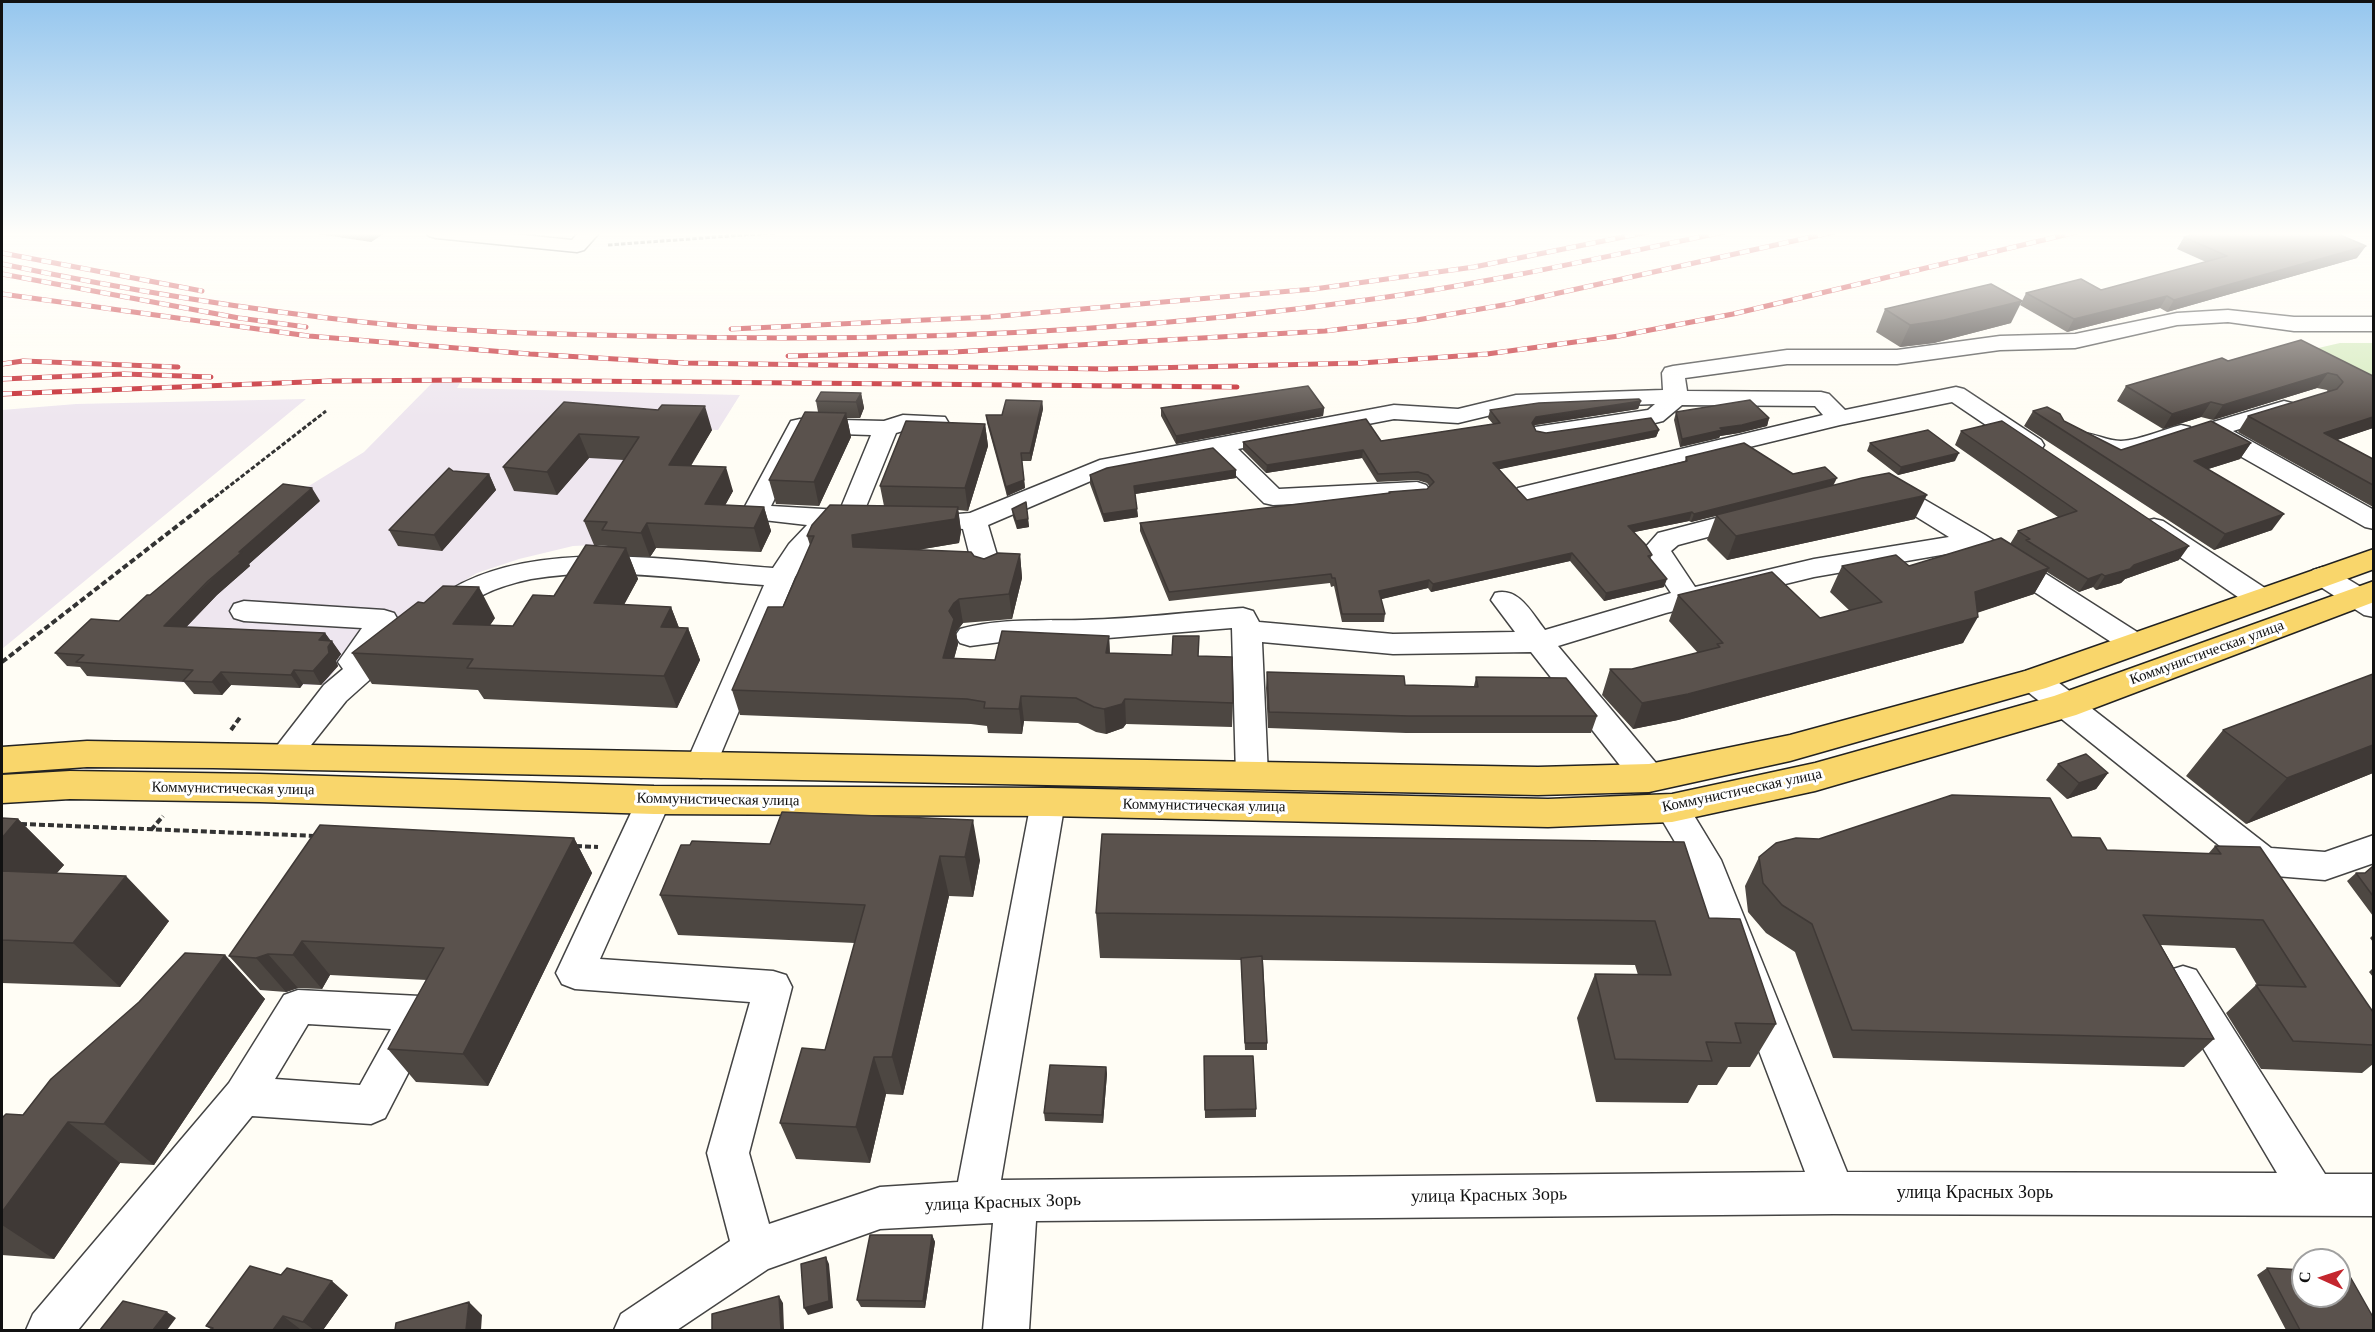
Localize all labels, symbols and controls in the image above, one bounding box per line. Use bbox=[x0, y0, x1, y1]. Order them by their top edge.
street label: Коммунистическая улица bbox=[2127, 617, 2287, 689]
street label: Коммунистическая улица bbox=[1660, 765, 1824, 817]
street label: Коммунистическая улица bbox=[151, 779, 315, 799]
street label: Коммунистическая улица bbox=[636, 790, 800, 810]
street label: Коммунистическая улица bbox=[1122, 796, 1286, 816]
street label: улица Красных Зорь bbox=[1897, 1182, 2053, 1204]
street label: улица Красных Зорь bbox=[1411, 1184, 1567, 1208]
street label: улица Красных Зорь bbox=[924, 1189, 1082, 1217]
north arrow bbox=[2291, 1248, 2351, 1308]
text: С bbox=[2296, 1271, 2313, 1283]

